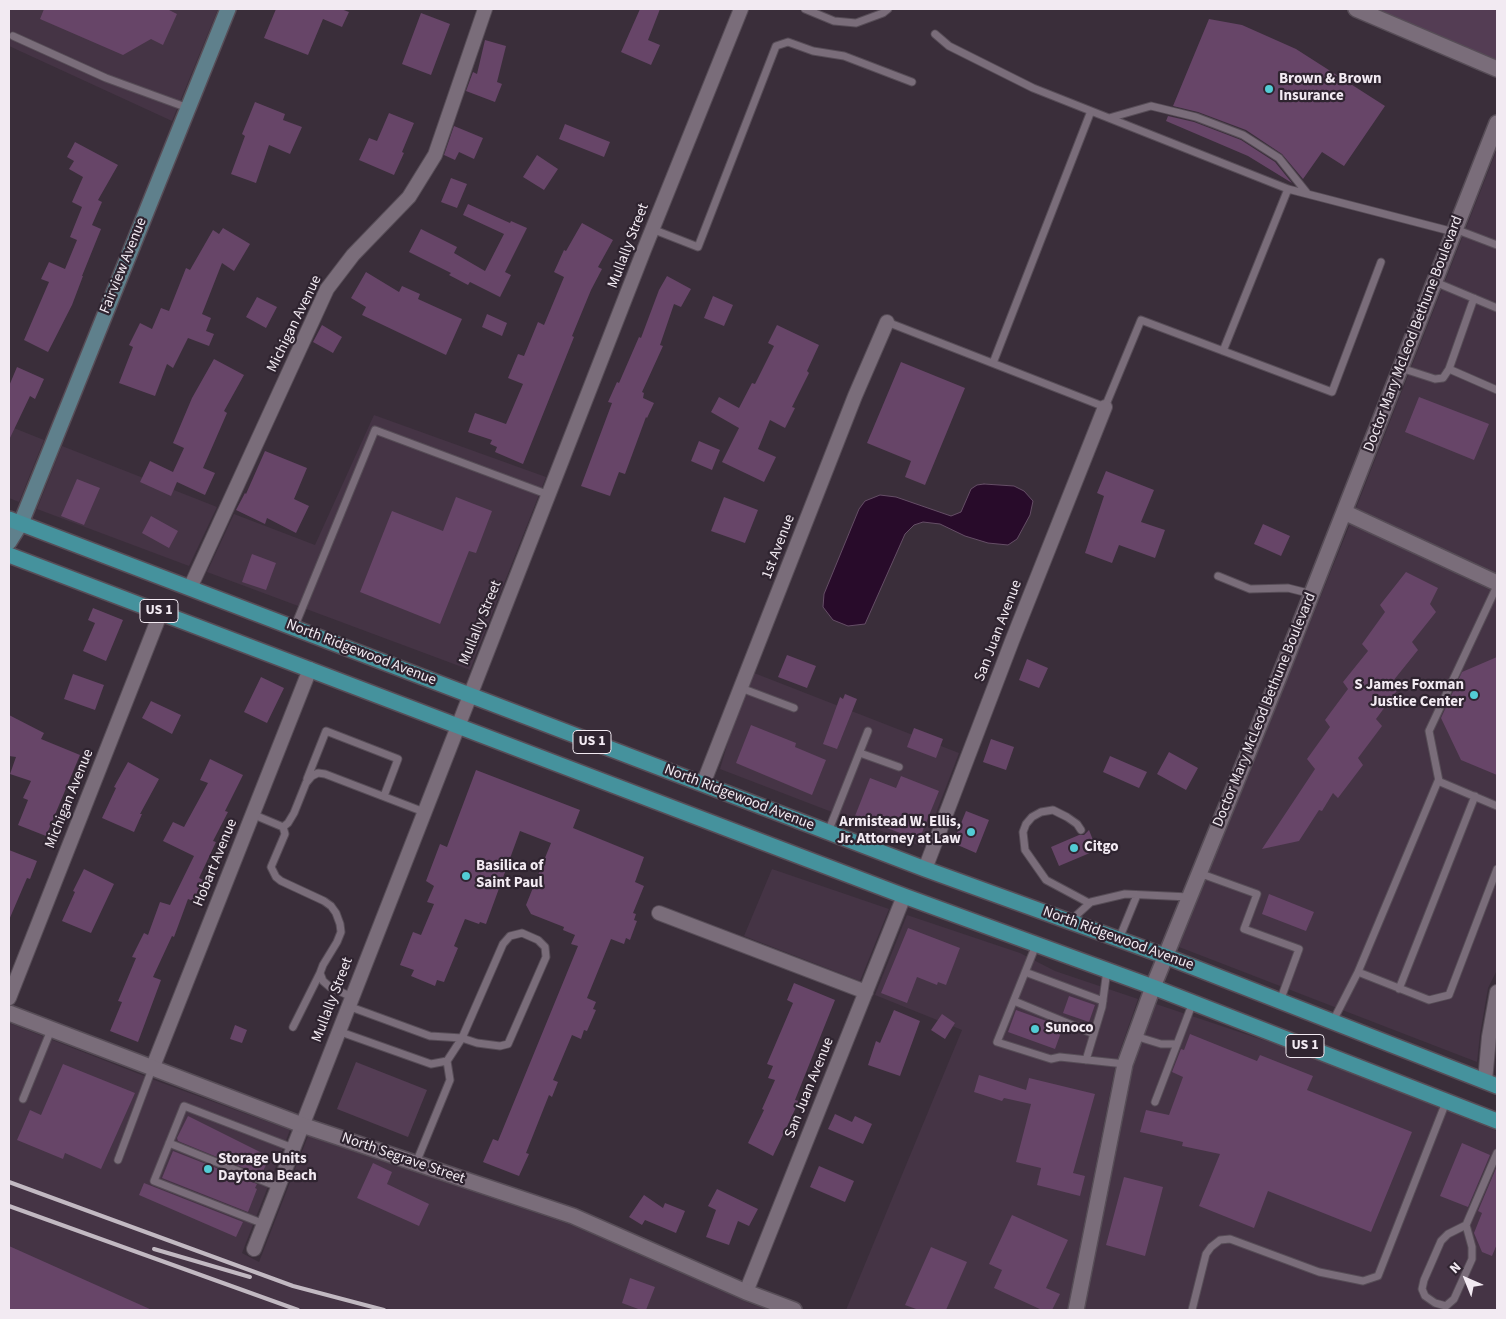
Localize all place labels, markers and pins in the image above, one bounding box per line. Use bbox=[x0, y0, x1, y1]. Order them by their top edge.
place label: Brown & Brown Insurance bbox=[1279, 71, 1382, 106]
marker: Brown & Brown Insurance bbox=[1263, 83, 1275, 95]
place label: S James Foxman Justice Center bbox=[1354, 677, 1464, 712]
marker: S James Foxman Justice Center bbox=[1468, 689, 1480, 701]
place label: Armistead W. Ellis, Jr. Attorney at Law bbox=[837, 814, 961, 849]
marker: Armistead W. Ellis, Jr. Attorney at Law bbox=[965, 826, 977, 838]
place label: Citgo bbox=[1084, 839, 1119, 857]
marker: Citgo bbox=[1068, 842, 1080, 854]
place label: Basilica of Saint Paul bbox=[476, 858, 543, 893]
marker: Basilica of Saint Paul bbox=[460, 870, 472, 882]
place label: Sunoco bbox=[1045, 1020, 1094, 1038]
marker: Sunoco bbox=[1029, 1023, 1041, 1035]
place label: Storage Units Daytona Beach bbox=[218, 1151, 317, 1186]
marker: Storage Units Daytona Beach bbox=[202, 1163, 214, 1175]

